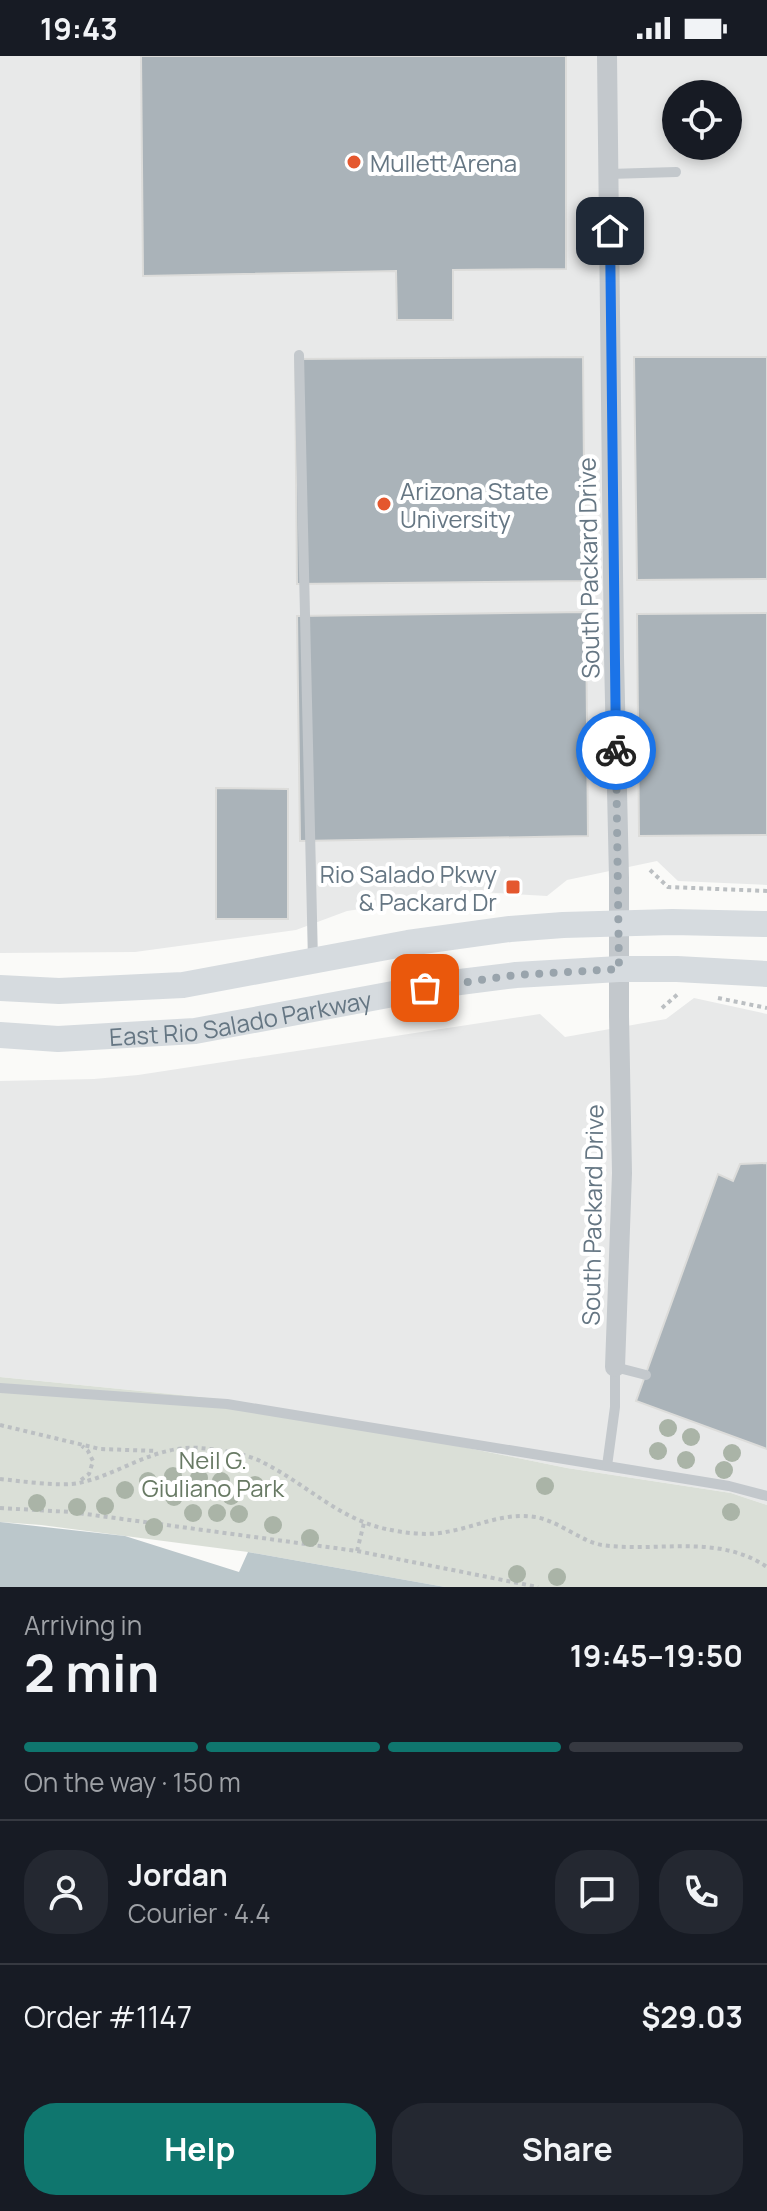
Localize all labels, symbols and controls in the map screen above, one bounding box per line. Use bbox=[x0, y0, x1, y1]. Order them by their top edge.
text: 19:43 bbox=[40, 8, 118, 49]
map controls bbox=[662, 80, 742, 160]
button: locate bbox=[662, 80, 742, 160]
place label: Mullett Arena bbox=[370, 146, 517, 179]
marker: Mullett Arena bbox=[345, 153, 363, 171]
pin bbox=[576, 197, 644, 265]
icon: home bbox=[588, 209, 632, 253]
street label: South Packard Drive bbox=[570, 457, 606, 679]
place label: Arizona State University bbox=[400, 474, 549, 535]
marker: Arizona State University bbox=[375, 495, 393, 513]
courier bbox=[576, 710, 656, 790]
icon: bike bbox=[594, 728, 638, 772]
place label: Rio Salado Pkwy & Packard Dr bbox=[320, 857, 497, 918]
marker: Rio Salado Pkwy & Packard Dr bbox=[504, 878, 522, 896]
pin bbox=[391, 954, 459, 1022]
icon: bag bbox=[403, 966, 447, 1010]
street label: East Rio Salado Parkway bbox=[108, 982, 374, 1052]
street label: South Packard Drive bbox=[574, 1104, 610, 1326]
park label: Neil G. Giuliano Park bbox=[142, 1443, 285, 1504]
text: Arriving in bbox=[24, 1607, 142, 1643]
text: 19:45–19:50 bbox=[570, 1635, 743, 1676]
text: 2 min bbox=[24, 1637, 159, 1708]
text: On the way · 150 m bbox=[24, 1764, 241, 1800]
button: person bbox=[24, 1850, 108, 1934]
button: chat bbox=[555, 1850, 639, 1934]
button: phone bbox=[659, 1850, 743, 1934]
text: Jordan bbox=[128, 1854, 228, 1895]
text: Courier · 4.4 bbox=[128, 1895, 270, 1931]
text: Order #1147 bbox=[24, 1996, 192, 2037]
text: $29.03 bbox=[642, 1996, 743, 2037]
button: Help bbox=[24, 2103, 376, 2195]
button: Share bbox=[392, 2103, 743, 2195]

